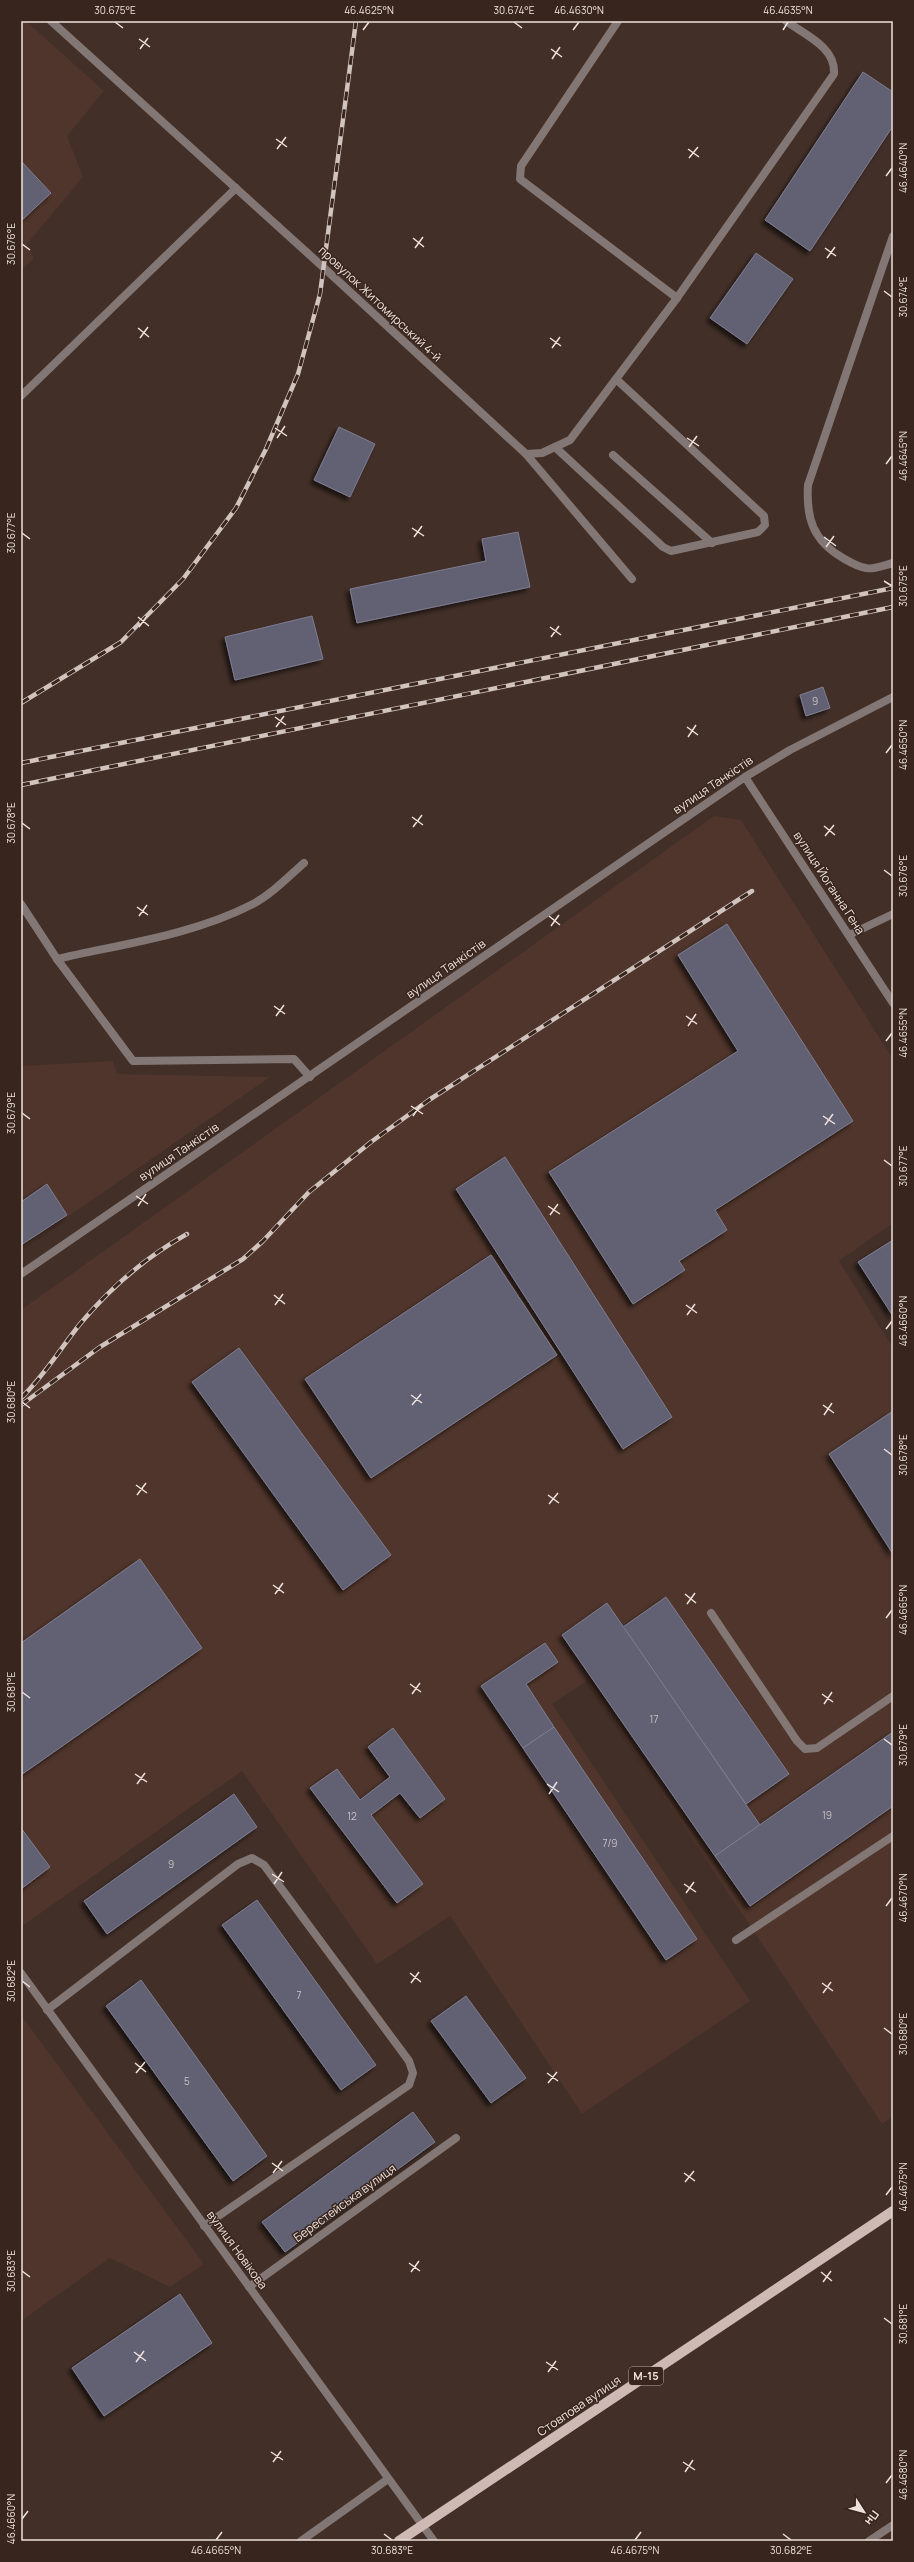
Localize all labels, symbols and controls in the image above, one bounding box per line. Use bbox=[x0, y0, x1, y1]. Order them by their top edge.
text: 30.675°E bbox=[94, 3, 136, 17]
text: 46.4625°N bbox=[344, 3, 394, 17]
text: 30.674°E bbox=[493, 3, 535, 17]
text: 46.4630°N bbox=[554, 3, 604, 17]
text: 46.4635°N bbox=[763, 3, 813, 17]
text: 46.4640°N bbox=[896, 143, 910, 193]
text: 30.676°E bbox=[4, 223, 18, 265]
street label: провулок Житомирський 4-й bbox=[315, 242, 446, 365]
text: 30.674°E bbox=[896, 276, 910, 318]
text: 46.4645°N bbox=[896, 431, 910, 481]
text: 30.677°E bbox=[4, 512, 18, 553]
text: 30.675°E bbox=[896, 565, 910, 607]
house number: 9 bbox=[812, 694, 818, 708]
text: 46.4650°N bbox=[896, 720, 910, 770]
street label: вулиця Танкістів bbox=[669, 751, 757, 818]
text: 30.678°E bbox=[4, 802, 18, 844]
street label: вулиця Йоганна Гена bbox=[790, 828, 869, 937]
text: 30.676°E bbox=[896, 855, 910, 897]
street label: вулиця Танкістів bbox=[403, 935, 489, 1002]
text: 46.4655°N bbox=[896, 1008, 910, 1058]
text: 30.679°E bbox=[4, 1092, 18, 1134]
street label: вулиця Танкістів bbox=[135, 1118, 223, 1185]
text: 30.677°E bbox=[896, 1145, 910, 1186]
text: 46.4660°N bbox=[896, 1296, 910, 1346]
text: 30.680°E bbox=[4, 1380, 18, 1423]
text: 30.678°E bbox=[896, 1434, 910, 1476]
text: 46.4665°N bbox=[896, 1585, 910, 1635]
text: 30.681°E bbox=[4, 1672, 18, 1712]
house number: 17 bbox=[650, 1712, 658, 1726]
text: 30.679°E bbox=[896, 1724, 910, 1766]
house number: 19 bbox=[822, 1808, 832, 1822]
house number: 12 bbox=[347, 1809, 357, 1823]
house number: 7/9 bbox=[602, 1836, 618, 1850]
house number: 9 bbox=[168, 1857, 174, 1871]
text: 46.4670°N bbox=[896, 1873, 910, 1923]
text: 30.682°E bbox=[4, 1960, 18, 2002]
house number: 7 bbox=[296, 1988, 302, 2002]
text: 30.680°E bbox=[896, 2012, 910, 2055]
house number: 5 bbox=[184, 2074, 190, 2088]
street label: Берестейська вулиця bbox=[290, 2160, 400, 2246]
text: 46.4675°N bbox=[896, 2162, 910, 2211]
street label: вулиця Новікова bbox=[203, 2207, 272, 2292]
text: 30.683°E bbox=[4, 2250, 18, 2292]
text: 30.681°E bbox=[896, 2304, 910, 2344]
road number: М-15 bbox=[629, 2367, 663, 2385]
street label: Стовпова вулиця bbox=[533, 2371, 624, 2440]
text: 46.4680°N bbox=[896, 2450, 910, 2500]
north arrow bbox=[844, 2492, 884, 2532]
text: 46.4660°N bbox=[4, 2494, 18, 2544]
text: Пн bbox=[862, 2508, 883, 2529]
text: 46.4665°N bbox=[191, 2543, 241, 2557]
text: 30.683°E bbox=[371, 2543, 413, 2557]
text: 46.4675°N bbox=[611, 2543, 660, 2557]
text: 30.682°E bbox=[770, 2543, 812, 2557]

